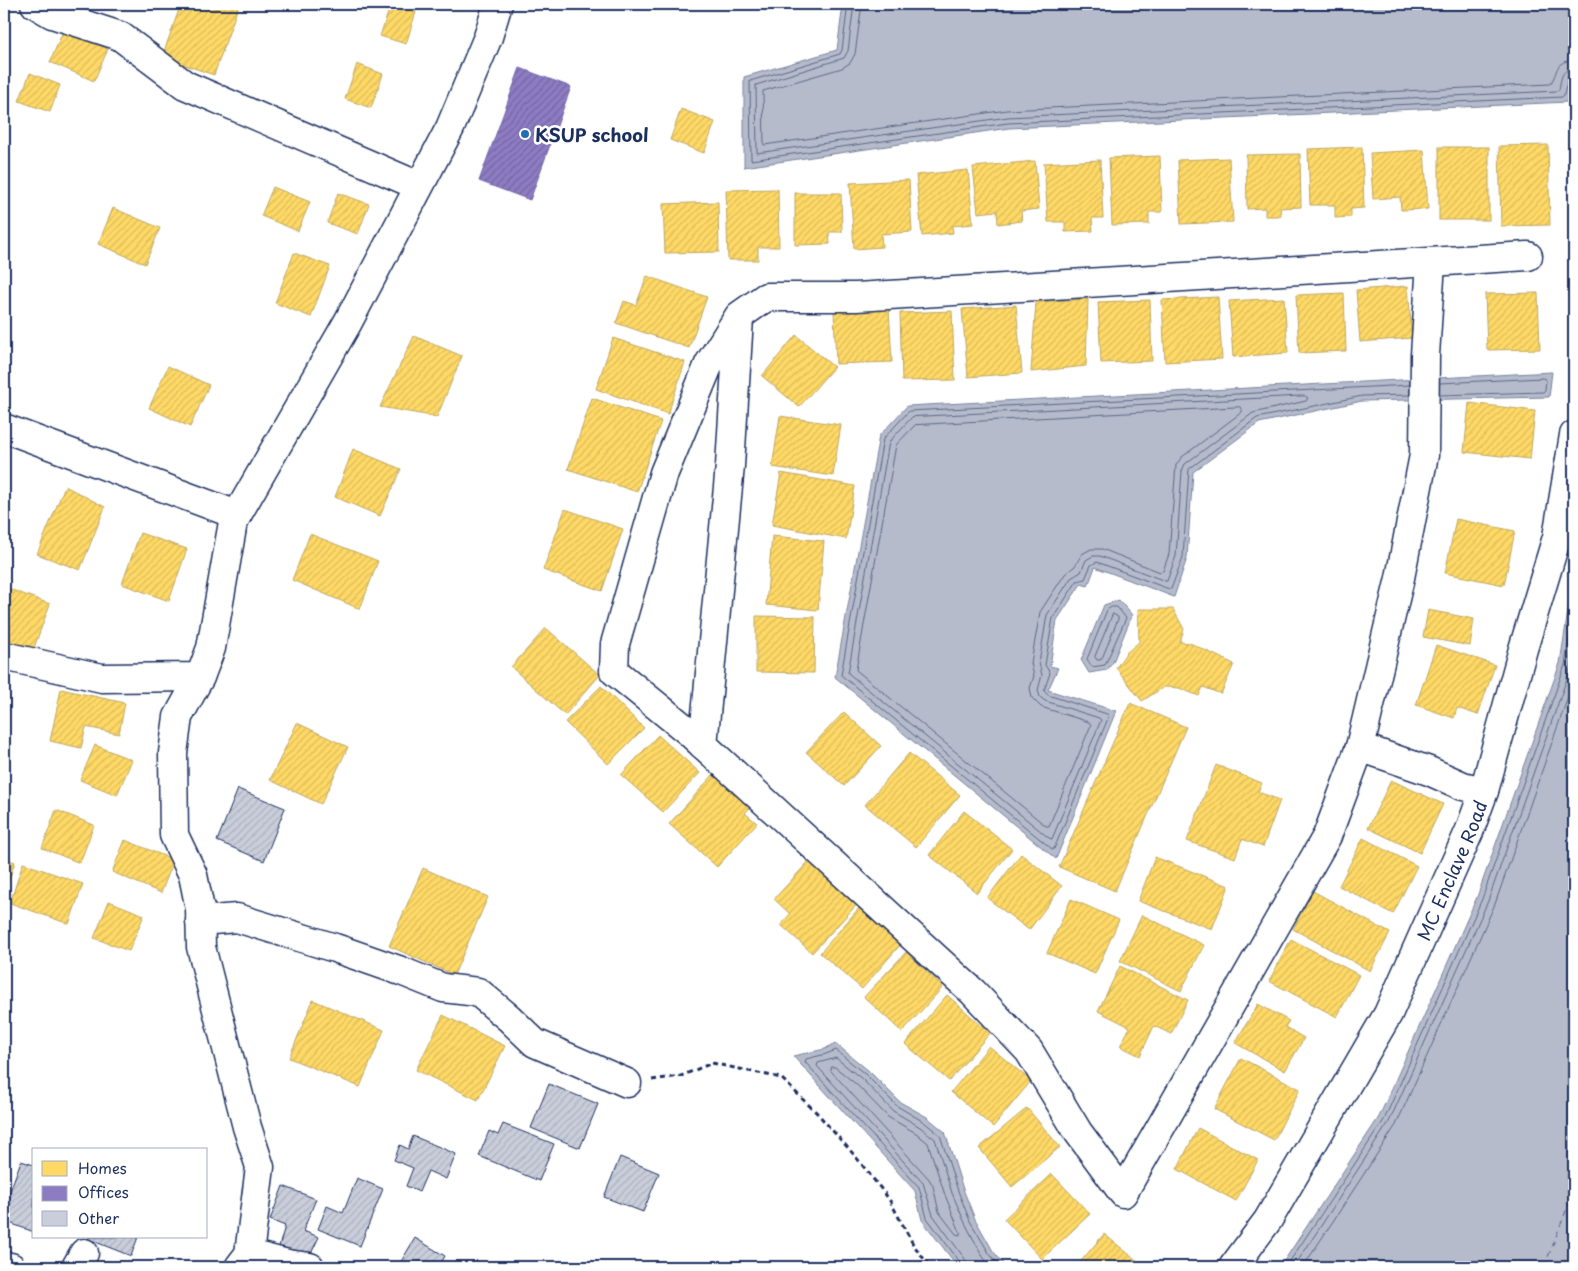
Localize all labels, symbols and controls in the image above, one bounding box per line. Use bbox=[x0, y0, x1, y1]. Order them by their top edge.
place label: KSUP school bbox=[535, 121, 649, 148]
marker: KSUP school bbox=[519, 128, 531, 140]
street label: MC Enclave Road bbox=[1409, 797, 1493, 945]
legend bbox=[32, 1148, 208, 1238]
text: Homes bbox=[78, 1156, 127, 1179]
text: Offices bbox=[78, 1180, 129, 1203]
text: Other bbox=[78, 1206, 119, 1229]

